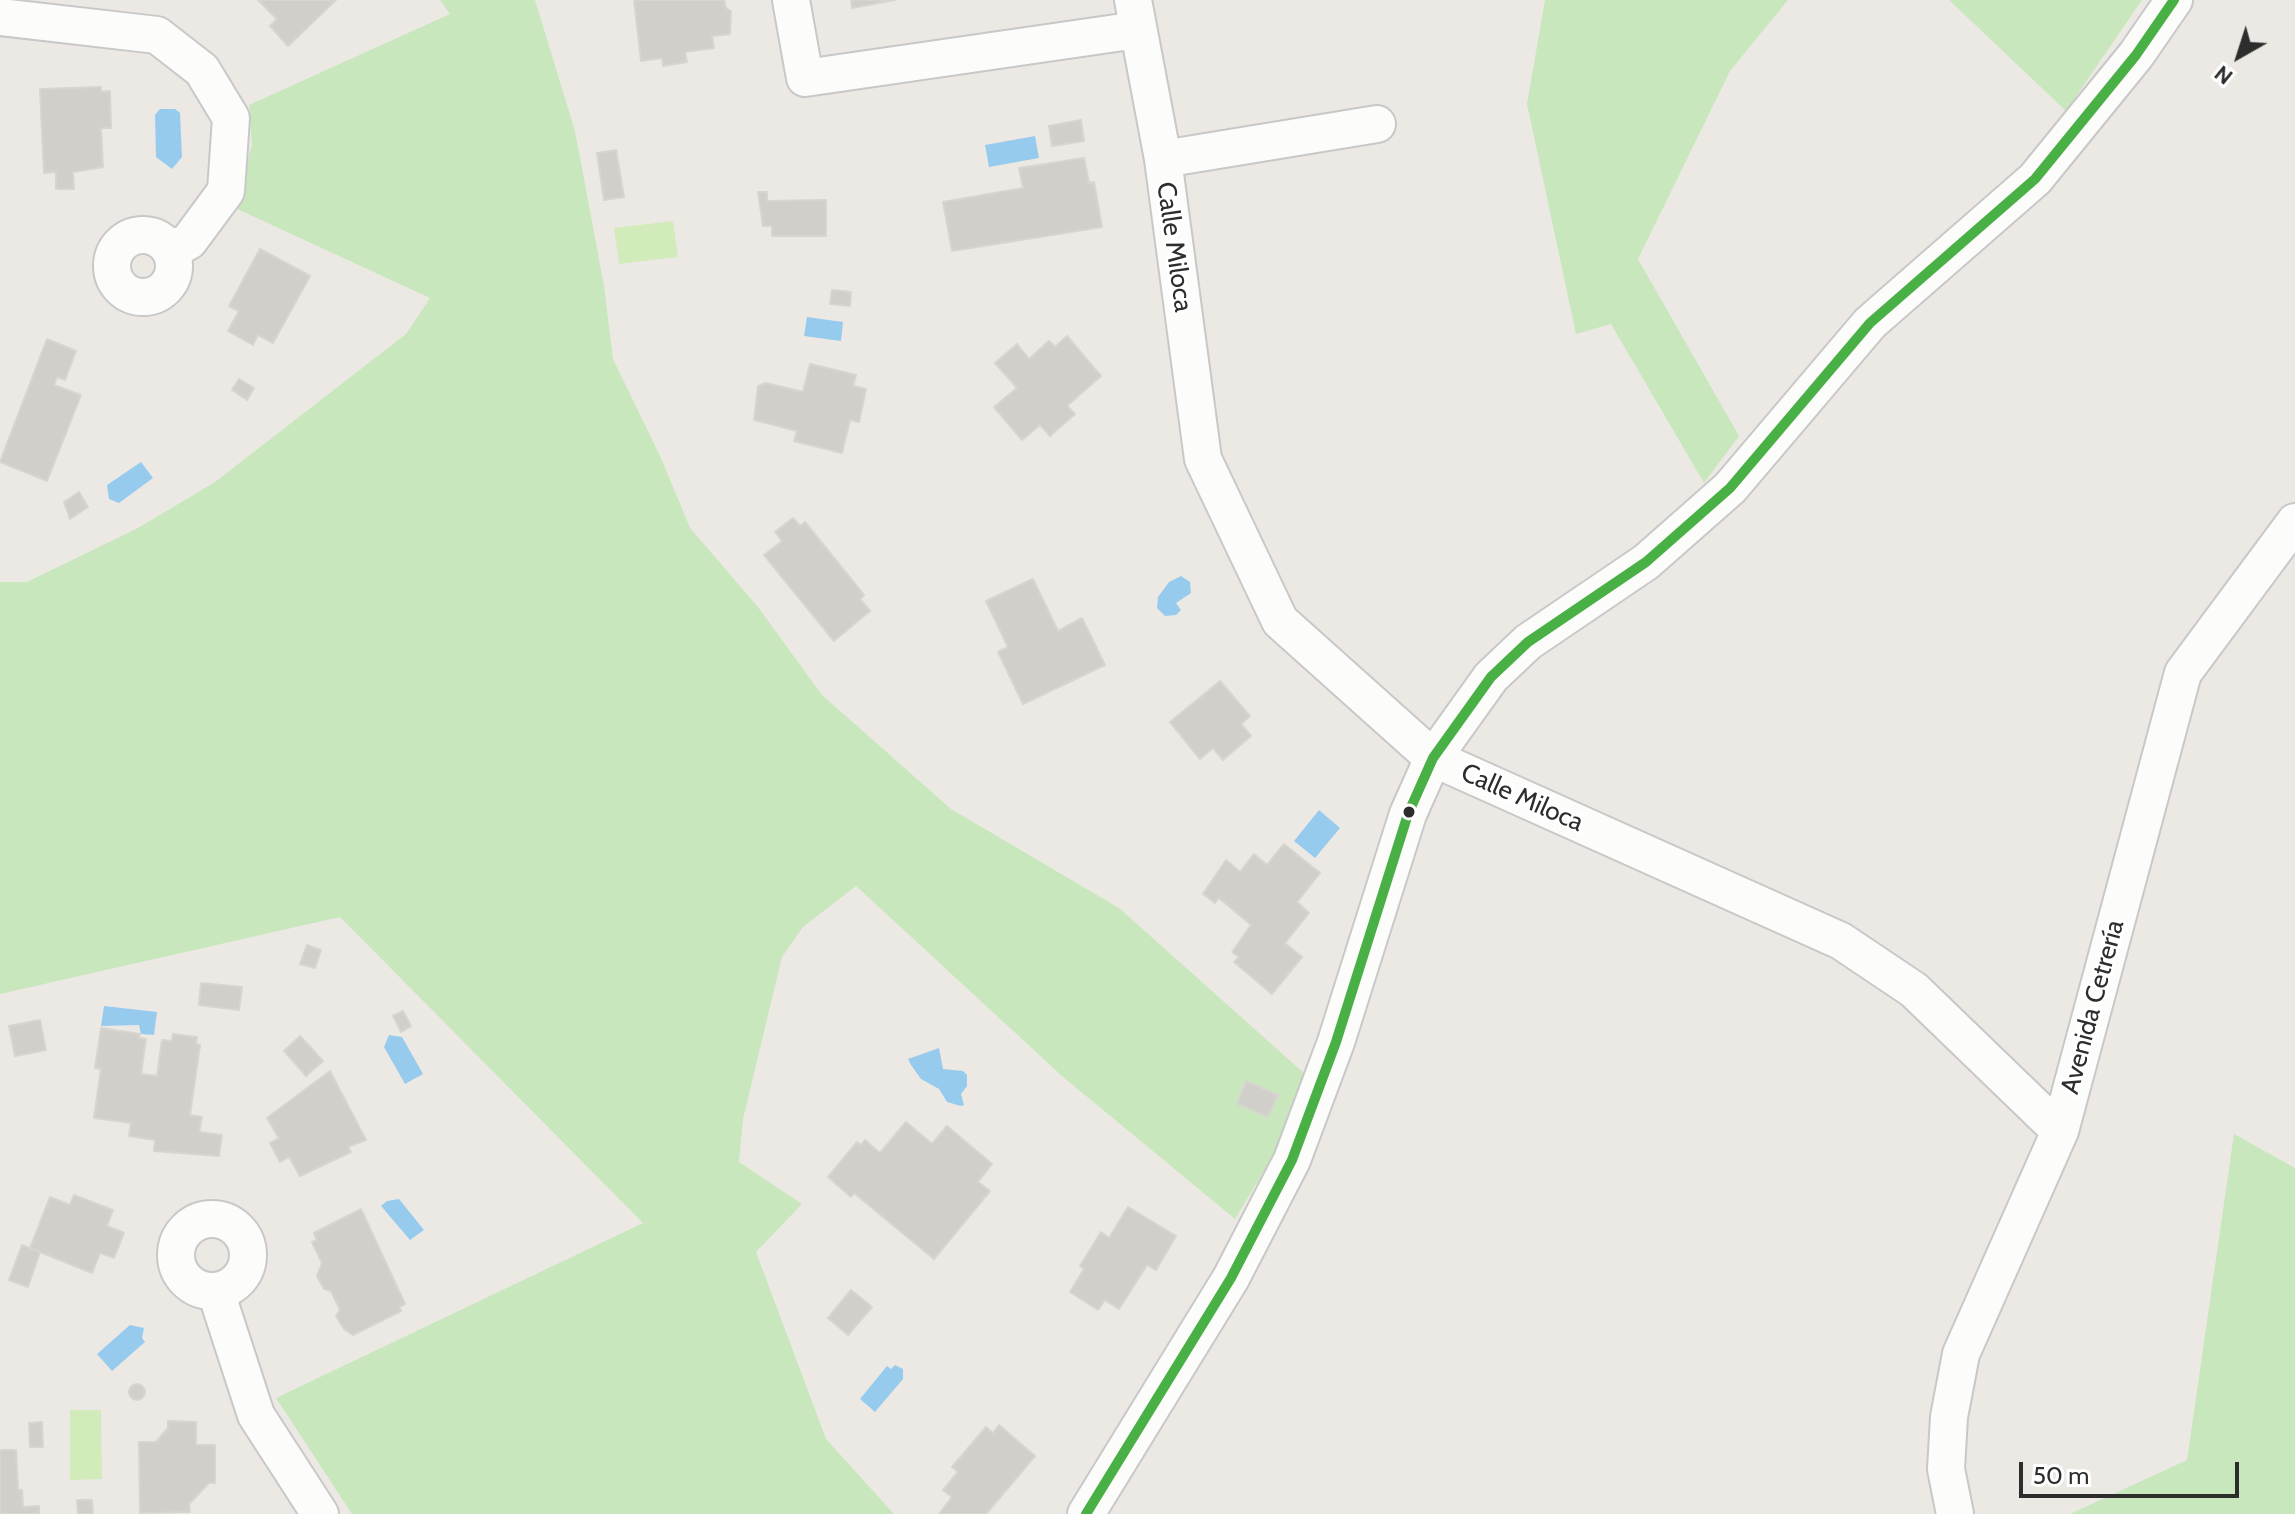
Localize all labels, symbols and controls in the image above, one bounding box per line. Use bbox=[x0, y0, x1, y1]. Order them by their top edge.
north arrow bbox=[2199, 16, 2279, 96]
text: N bbox=[2209, 60, 2238, 90]
street label: Calle Miloca bbox=[1149, 180, 1199, 314]
street label: Calle Miloca bbox=[1456, 757, 1588, 839]
unlabelled marker bbox=[1401, 804, 1417, 820]
street label: Avenida Cetrería bbox=[2055, 917, 2131, 1097]
scale bar bbox=[2023, 1446, 2243, 1496]
text: 50 m bbox=[2033, 1461, 2089, 1490]

